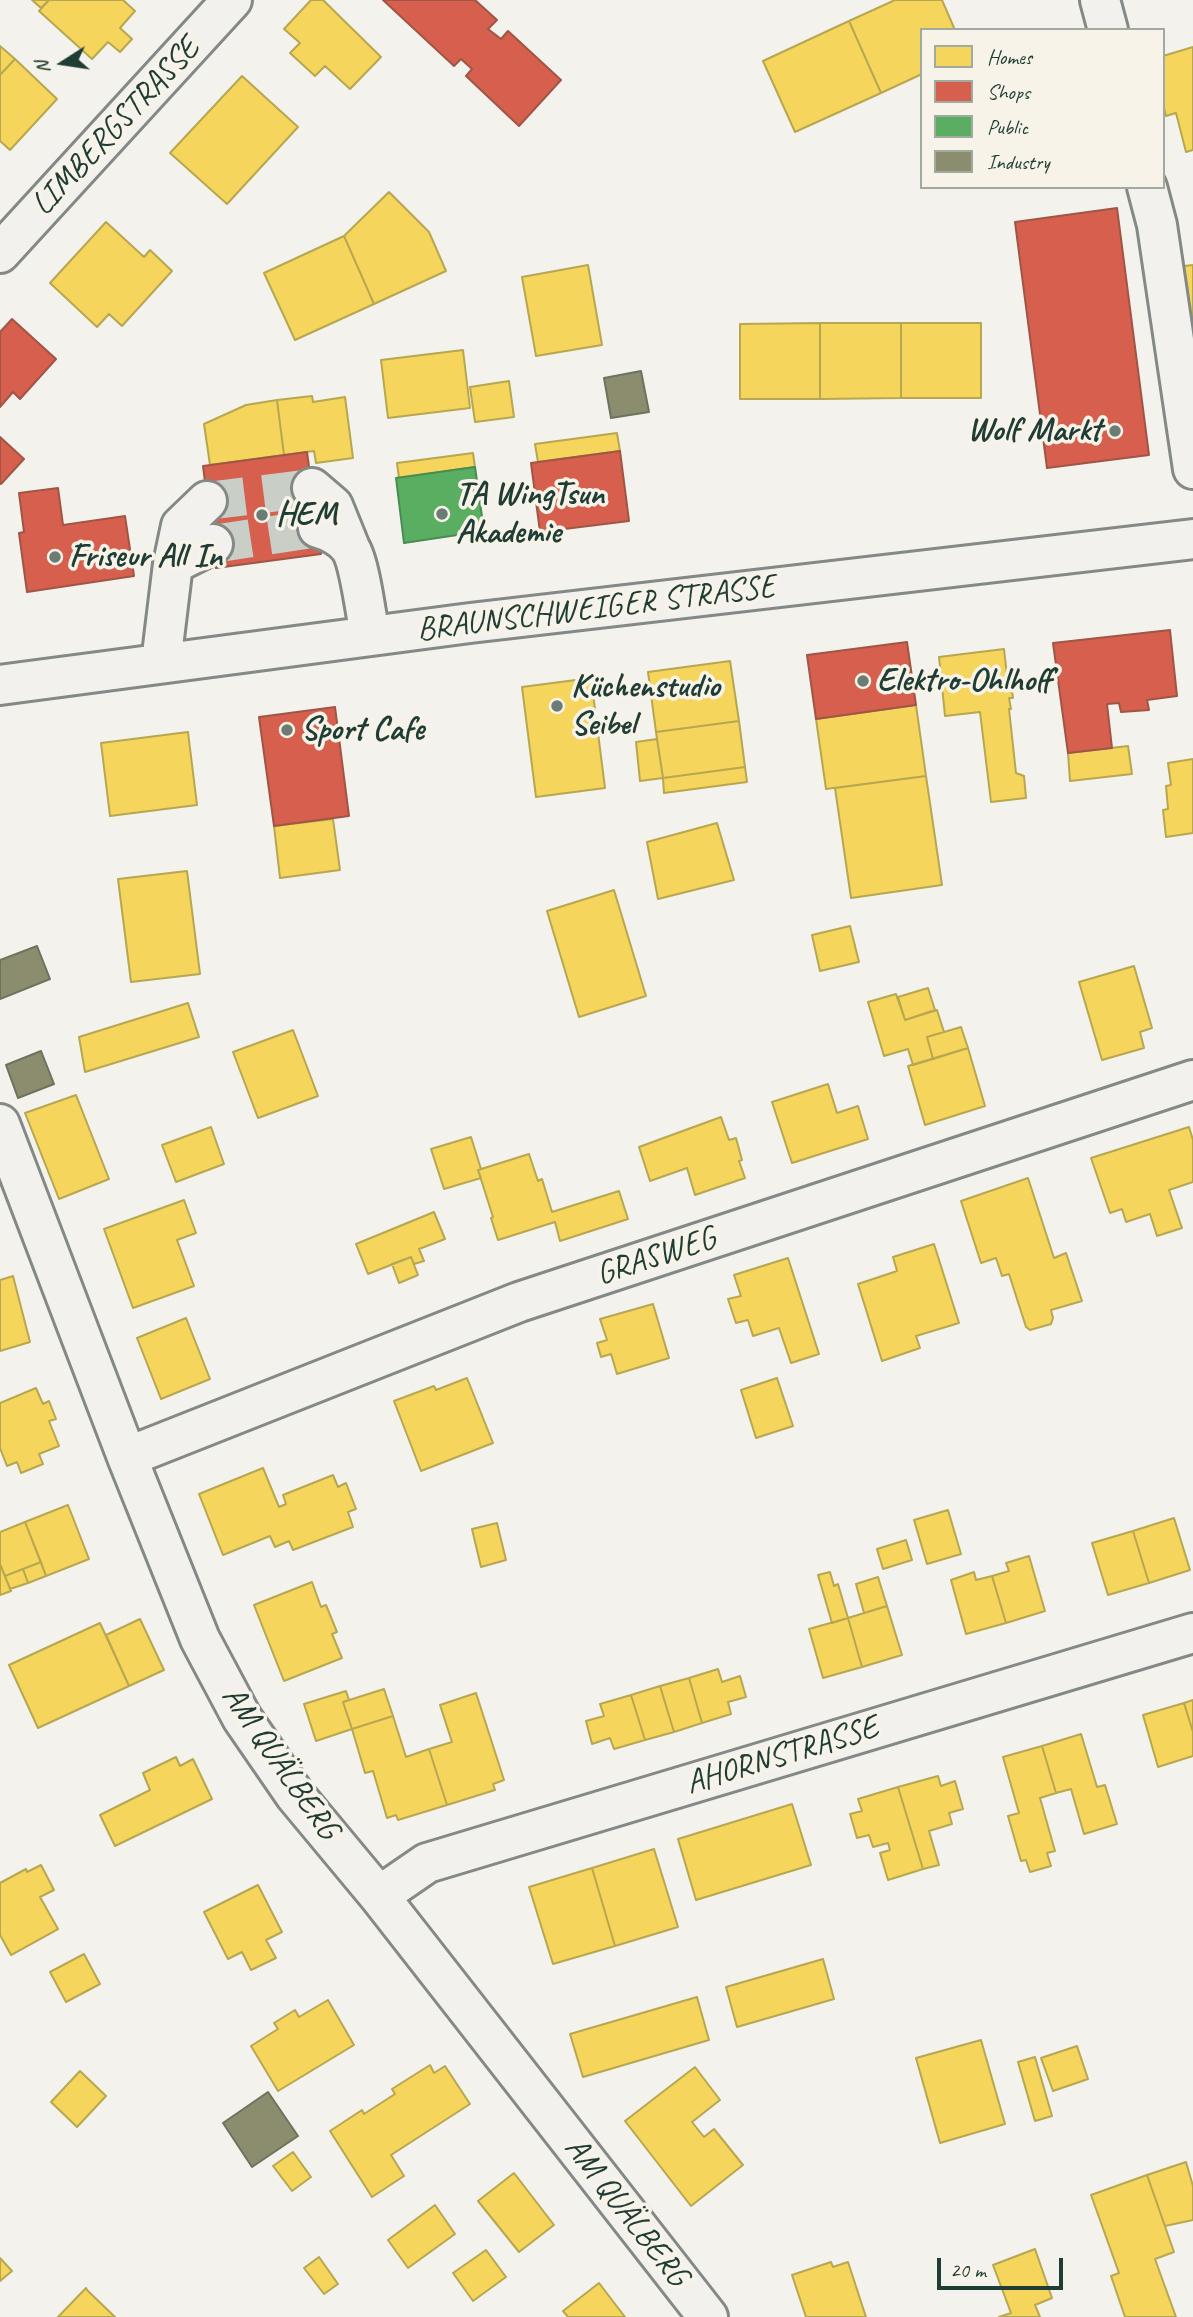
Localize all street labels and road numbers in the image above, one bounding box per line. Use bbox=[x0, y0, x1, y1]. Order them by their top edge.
street label: LIMBERGSTRASSE bbox=[23, 30, 209, 224]
street label: BRAUNSCHWEIGER STRASSE bbox=[415, 567, 777, 651]
street label: GRASWEG bbox=[592, 1219, 720, 1295]
street label: AM QUÄLBERG bbox=[213, 1679, 347, 1847]
street label: AHORNSTRASSE bbox=[681, 1708, 883, 1804]
street label: AM QUÄLBERG bbox=[556, 2130, 696, 2294]

